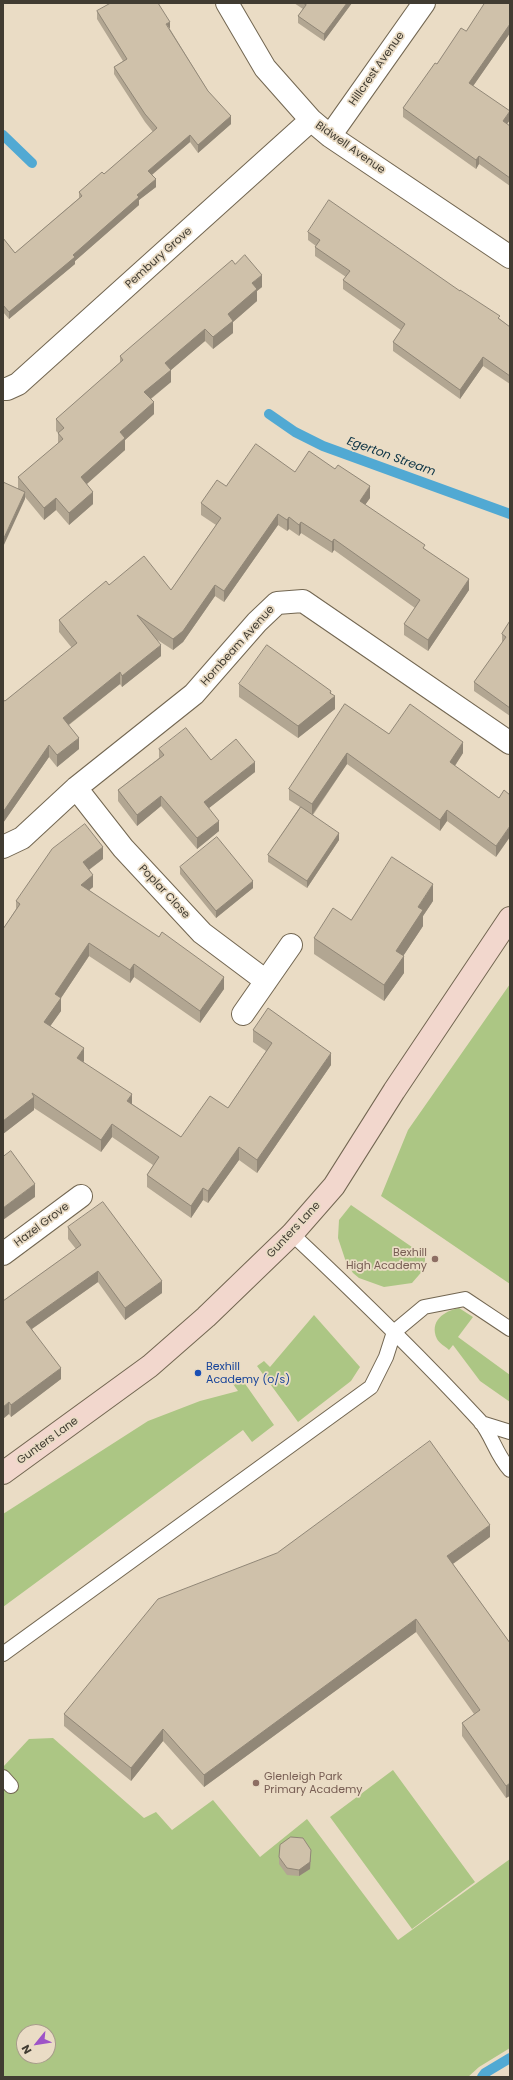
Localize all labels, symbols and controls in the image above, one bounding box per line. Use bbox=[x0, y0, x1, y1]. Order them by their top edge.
street label: Hillcrest Avenue bbox=[347, 29, 407, 109]
street label: Bidwell Avenue bbox=[312, 119, 388, 177]
street label: Pembury Grove bbox=[123, 225, 195, 291]
water label: Egerton Stream bbox=[345, 434, 437, 480]
street label: Hornbeam Avenue bbox=[199, 603, 277, 689]
street label: Poplar Close bbox=[136, 862, 192, 922]
street label: Gunters Lane bbox=[265, 1199, 323, 1261]
street label: Hazel Grove bbox=[12, 1200, 72, 1250]
place label: Bexhill High Academy bbox=[346, 1246, 427, 1272]
marker: Bexhill High Academy bbox=[430, 1254, 440, 1264]
place label: Bexhill Academy (o/s) bbox=[206, 1360, 290, 1386]
marker: Bexhill Academy (o/s) bbox=[193, 1368, 203, 1378]
street label: Gunters Lane bbox=[15, 1414, 81, 1468]
place label: Glenleigh Park Primary Academy bbox=[264, 1770, 362, 1796]
marker: Glenleigh Park Primary Academy bbox=[251, 1778, 261, 1788]
north arrow bbox=[16, 2024, 56, 2064]
text: N bbox=[17, 2042, 35, 2057]

